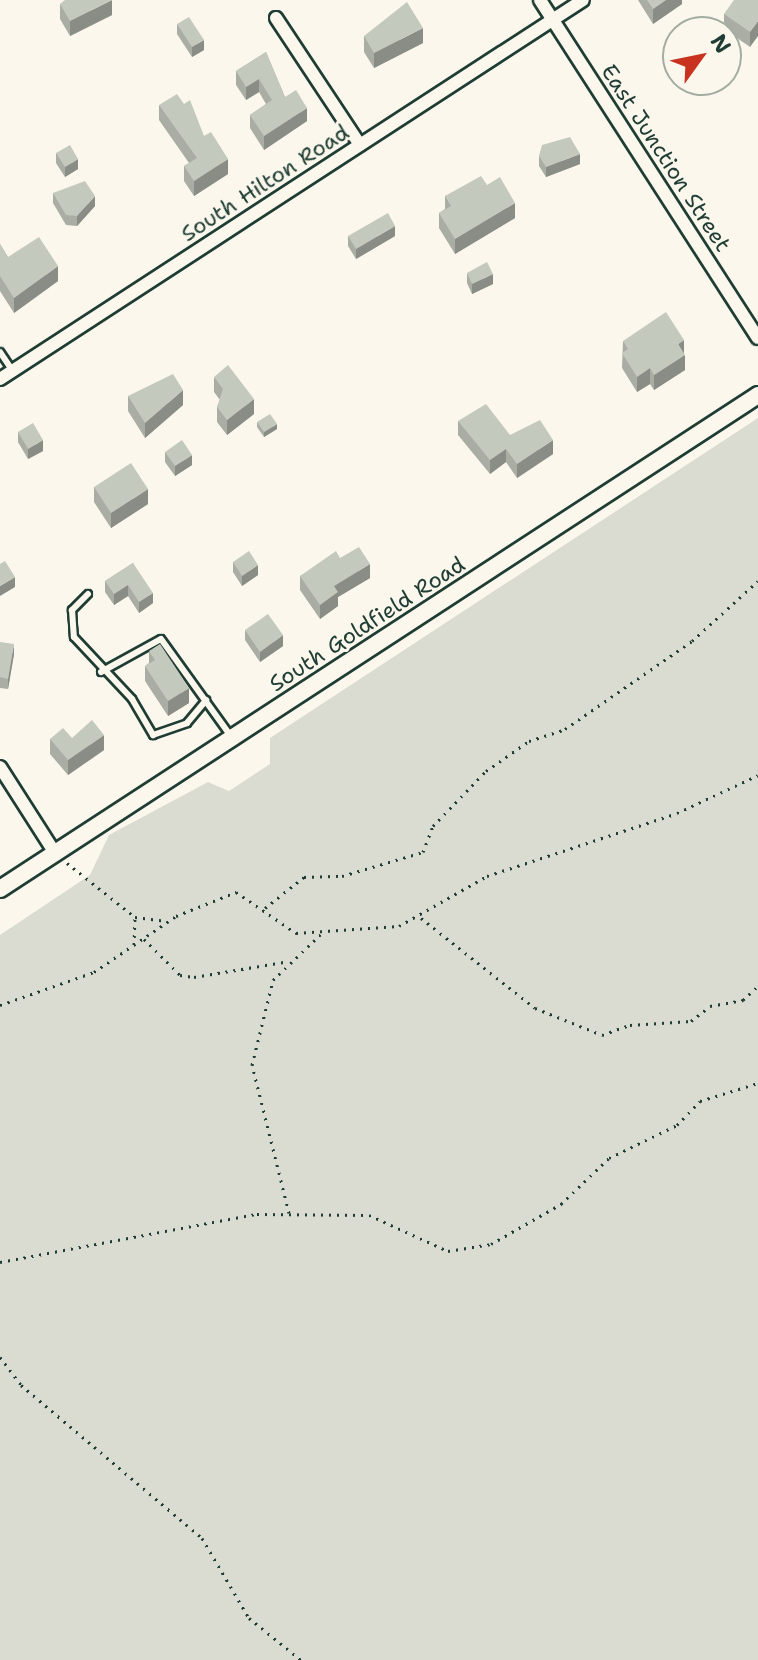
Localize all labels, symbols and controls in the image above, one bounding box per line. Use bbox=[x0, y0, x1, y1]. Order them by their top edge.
north arrow bbox=[662, 16, 742, 96]
text: N bbox=[704, 29, 738, 59]
street label: East Junction Street bbox=[596, 59, 736, 257]
street label: South Hilton Road bbox=[176, 119, 354, 247]
street label: South Goldfield Road bbox=[264, 551, 470, 697]

